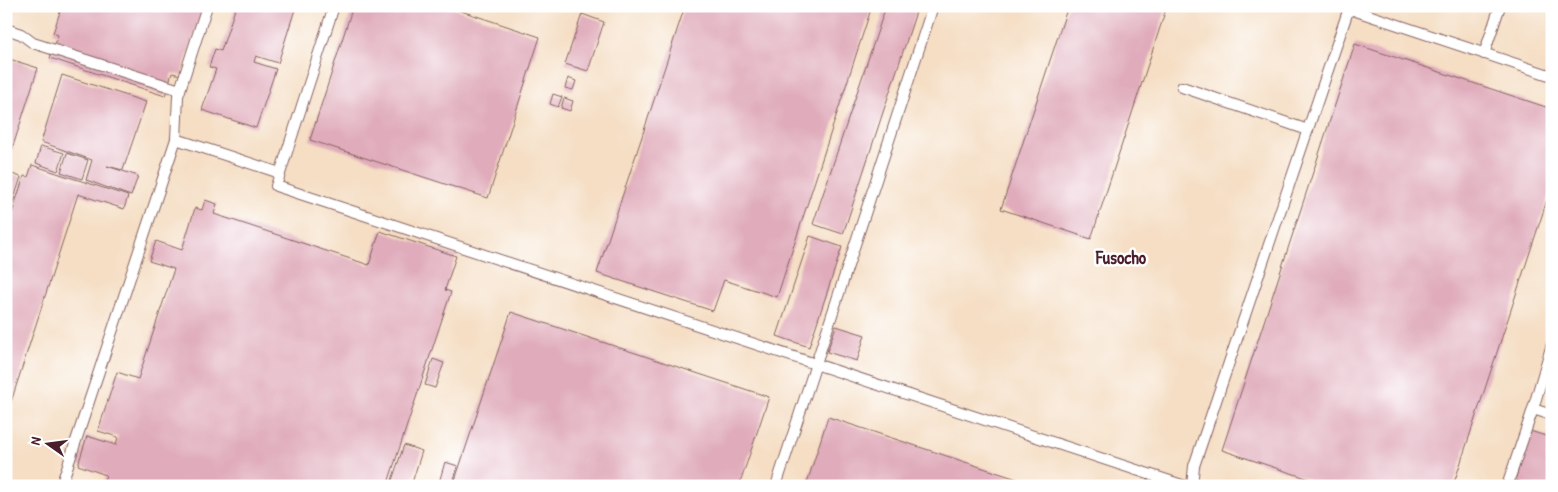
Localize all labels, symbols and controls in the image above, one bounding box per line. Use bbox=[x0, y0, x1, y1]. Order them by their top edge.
district label: Fusocho bbox=[1095, 245, 1147, 270]
north arrow bbox=[22, 420, 72, 470]
text: N bbox=[25, 434, 45, 447]

